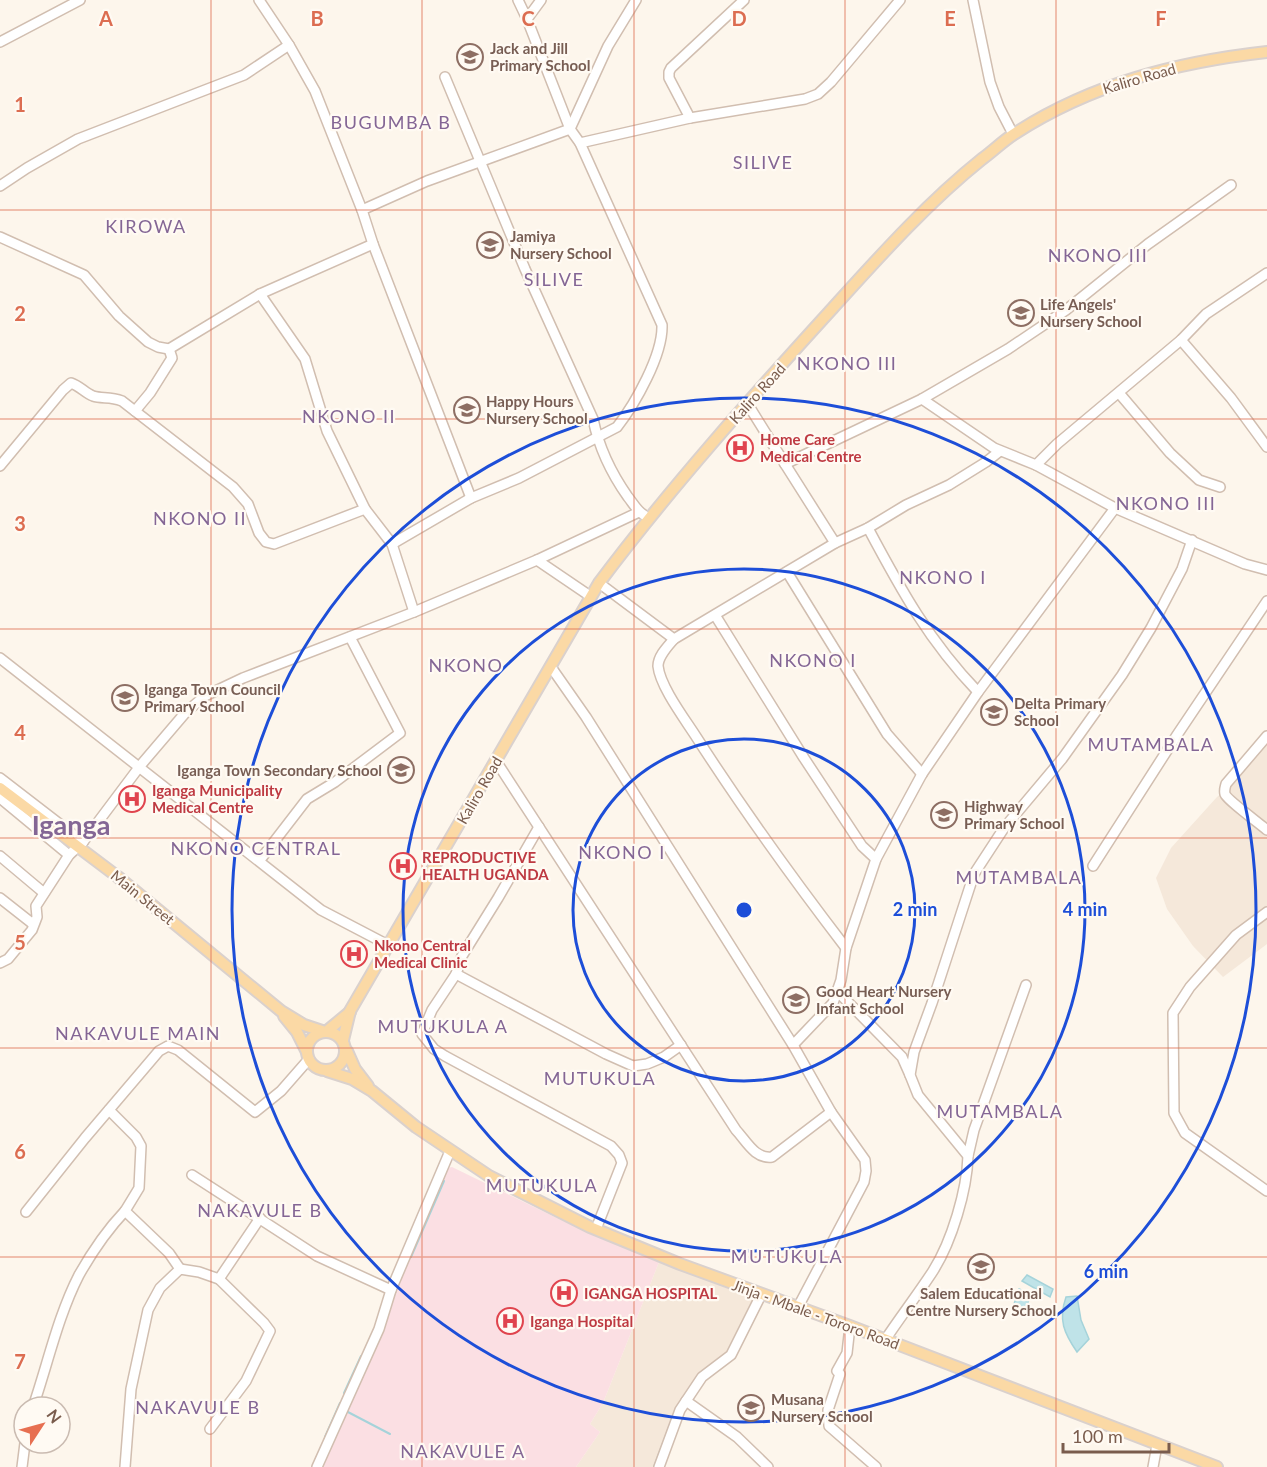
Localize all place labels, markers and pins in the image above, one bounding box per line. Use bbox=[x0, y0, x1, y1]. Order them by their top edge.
place label: Jack and Jill Primary School bbox=[490, 39, 590, 74]
school or university icon: Jack and Jill Primary School bbox=[455, 42, 485, 72]
place label: Jamiya Nursery School bbox=[510, 227, 612, 262]
school or university icon: Jamiya Nursery School bbox=[475, 230, 505, 260]
place label: Life Angels' Nursery School bbox=[1040, 295, 1142, 330]
school or university icon: Life Angels' Nursery School bbox=[1006, 298, 1036, 328]
place label: Happy Hours Nursery School bbox=[486, 392, 588, 427]
school or university icon: Happy Hours Nursery School bbox=[452, 395, 482, 425]
place label: Home Care Medical Centre bbox=[760, 430, 862, 465]
hospital icon: Home Care Medical Centre bbox=[725, 433, 755, 463]
place label: Iganga Town Council Primary School bbox=[144, 680, 281, 715]
school or university icon: Iganga Town Council Primary School bbox=[110, 683, 140, 713]
place label: Delta Primary School bbox=[1014, 694, 1106, 729]
school or university icon: Delta Primary School bbox=[979, 697, 1009, 727]
school or university icon: Iganga Town Secondary School bbox=[386, 755, 416, 785]
place label: Iganga Town Secondary School bbox=[177, 761, 382, 779]
place label: Iganga Municipality Medical Centre bbox=[152, 781, 282, 816]
hospital icon: Iganga Municipality Medical Centre bbox=[117, 784, 147, 814]
place label: Highway Primary School bbox=[964, 797, 1064, 832]
school or university icon: Highway Primary School bbox=[929, 800, 959, 830]
place label: REPRODUCTIVE HEALTH UGANDA bbox=[422, 848, 549, 883]
hospital icon: REPRODUCTIVE HEALTH UGANDA bbox=[388, 851, 418, 881]
centre of rings bbox=[734, 900, 754, 920]
place label: Nkono Central Medical Clinic bbox=[374, 936, 471, 971]
hospital icon: Nkono Central Medical Clinic bbox=[339, 939, 369, 969]
place label: Good Heart Nursery Infant School bbox=[816, 982, 952, 1017]
school or university icon: Good Heart Nursery Infant School bbox=[781, 985, 811, 1015]
school or university icon: Salem Educational Centre Nursery School bbox=[966, 1252, 996, 1282]
hospital icon: IGANGA HOSPITAL bbox=[549, 1278, 579, 1308]
place label: IGANGA HOSPITAL bbox=[584, 1284, 718, 1302]
place label: Salem Educational Centre Nursery School bbox=[906, 1284, 1056, 1319]
hospital icon: Iganga Hospital bbox=[495, 1306, 525, 1336]
place label: Iganga Hospital bbox=[530, 1312, 633, 1330]
place label: Musana Nursery School bbox=[771, 1390, 873, 1425]
school or university icon: Musana Nursery School bbox=[736, 1393, 766, 1423]

